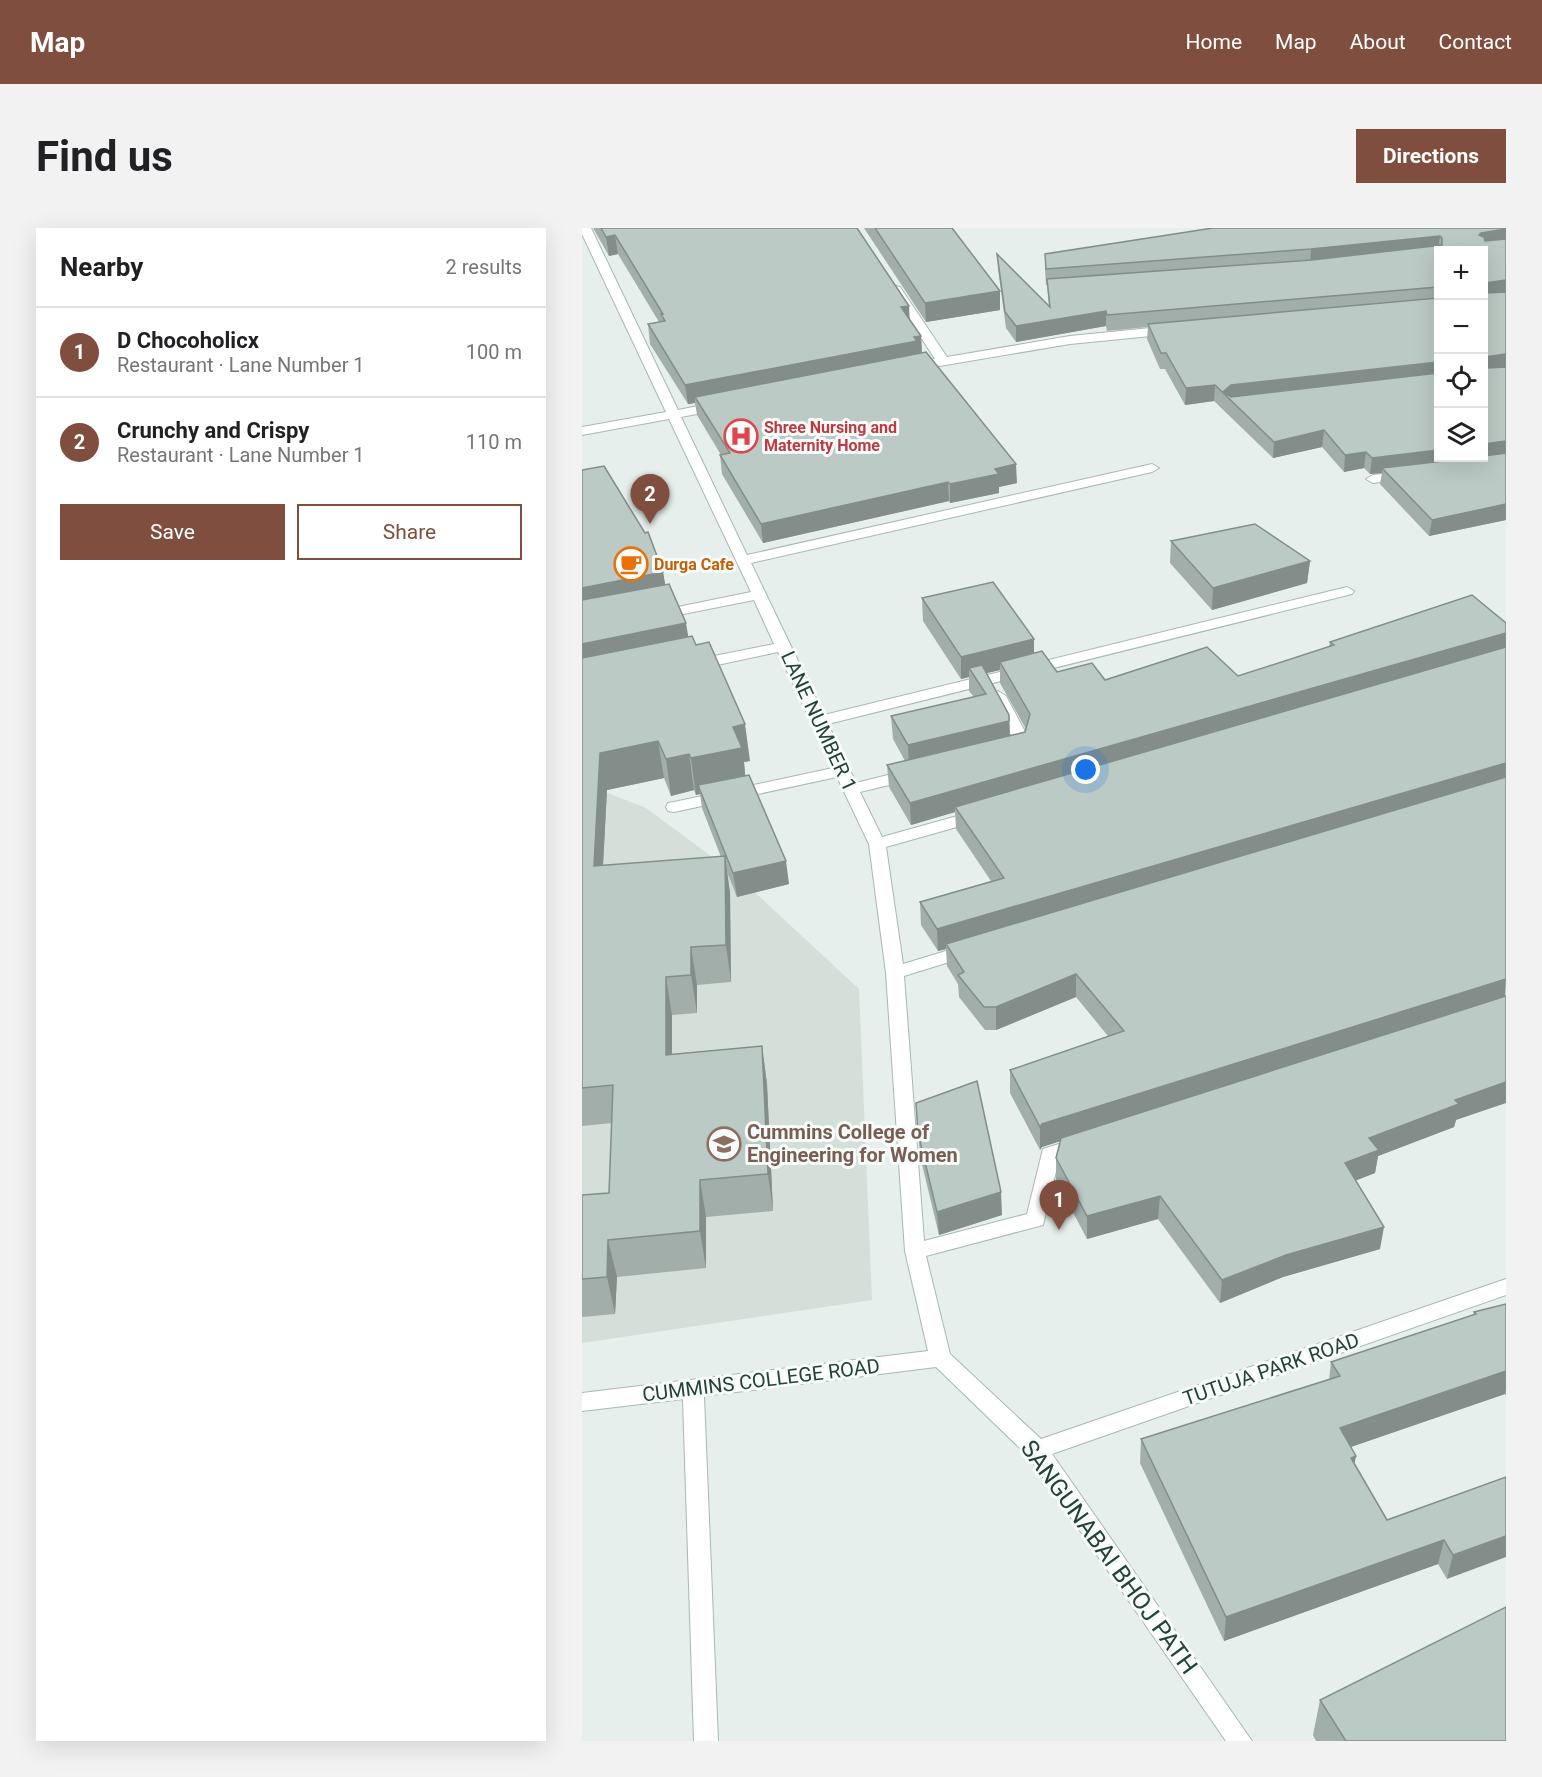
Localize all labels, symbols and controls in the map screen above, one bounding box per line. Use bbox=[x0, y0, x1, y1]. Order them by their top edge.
text: Map bbox=[30, 26, 85, 59]
text: Home bbox=[1186, 30, 1242, 54]
text: Map bbox=[1275, 30, 1317, 54]
text: About bbox=[1350, 30, 1406, 54]
text: Contact bbox=[1439, 30, 1512, 54]
button: Directions bbox=[1356, 129, 1506, 183]
text: Find us bbox=[36, 132, 173, 181]
map controls bbox=[1434, 246, 1488, 462]
button: + bbox=[1434, 246, 1488, 300]
text: Nearby bbox=[60, 252, 143, 282]
text: 2 results bbox=[446, 255, 522, 279]
button: − bbox=[1434, 300, 1488, 354]
text: D Chocoholicx bbox=[117, 328, 259, 353]
text: 1 bbox=[74, 340, 85, 364]
text: 100 m bbox=[466, 340, 522, 364]
text: Restaurant · Lane Number 1 bbox=[117, 353, 365, 377]
button: locate bbox=[1434, 354, 1488, 408]
button: layers bbox=[1434, 408, 1488, 462]
text: Crunchy and Crispy bbox=[117, 418, 309, 443]
hospital icon: Shree Nursing and Maternity Home bbox=[723, 418, 759, 454]
place label: Shree Nursing and Maternity Home bbox=[764, 418, 897, 455]
text: 2 bbox=[74, 430, 85, 454]
text: 110 m bbox=[466, 430, 522, 454]
text: Restaurant · Lane Number 1 bbox=[117, 443, 365, 467]
pin: 2 bbox=[630, 474, 670, 524]
button: Save bbox=[60, 504, 285, 560]
button: Share bbox=[297, 504, 522, 560]
cafe icon: Durga Cafe bbox=[613, 546, 649, 582]
place label: Durga Cafe bbox=[654, 555, 734, 574]
street label: LANE NUMBER 1 bbox=[776, 647, 862, 795]
your location bbox=[1071, 755, 1100, 784]
place label: Cummins College of Engineering for Women bbox=[747, 1120, 958, 1167]
school or university icon: Cummins College of Engineering for Women bbox=[706, 1126, 742, 1162]
pin: 1 bbox=[1040, 1180, 1078, 1230]
street label: TUTUJA PARK ROAD bbox=[1180, 1328, 1362, 1410]
street label: CUMMINS COLLEGE ROAD bbox=[641, 1354, 881, 1406]
street label: SANGUNABAI BHOJ PATH bbox=[1015, 1435, 1203, 1679]

